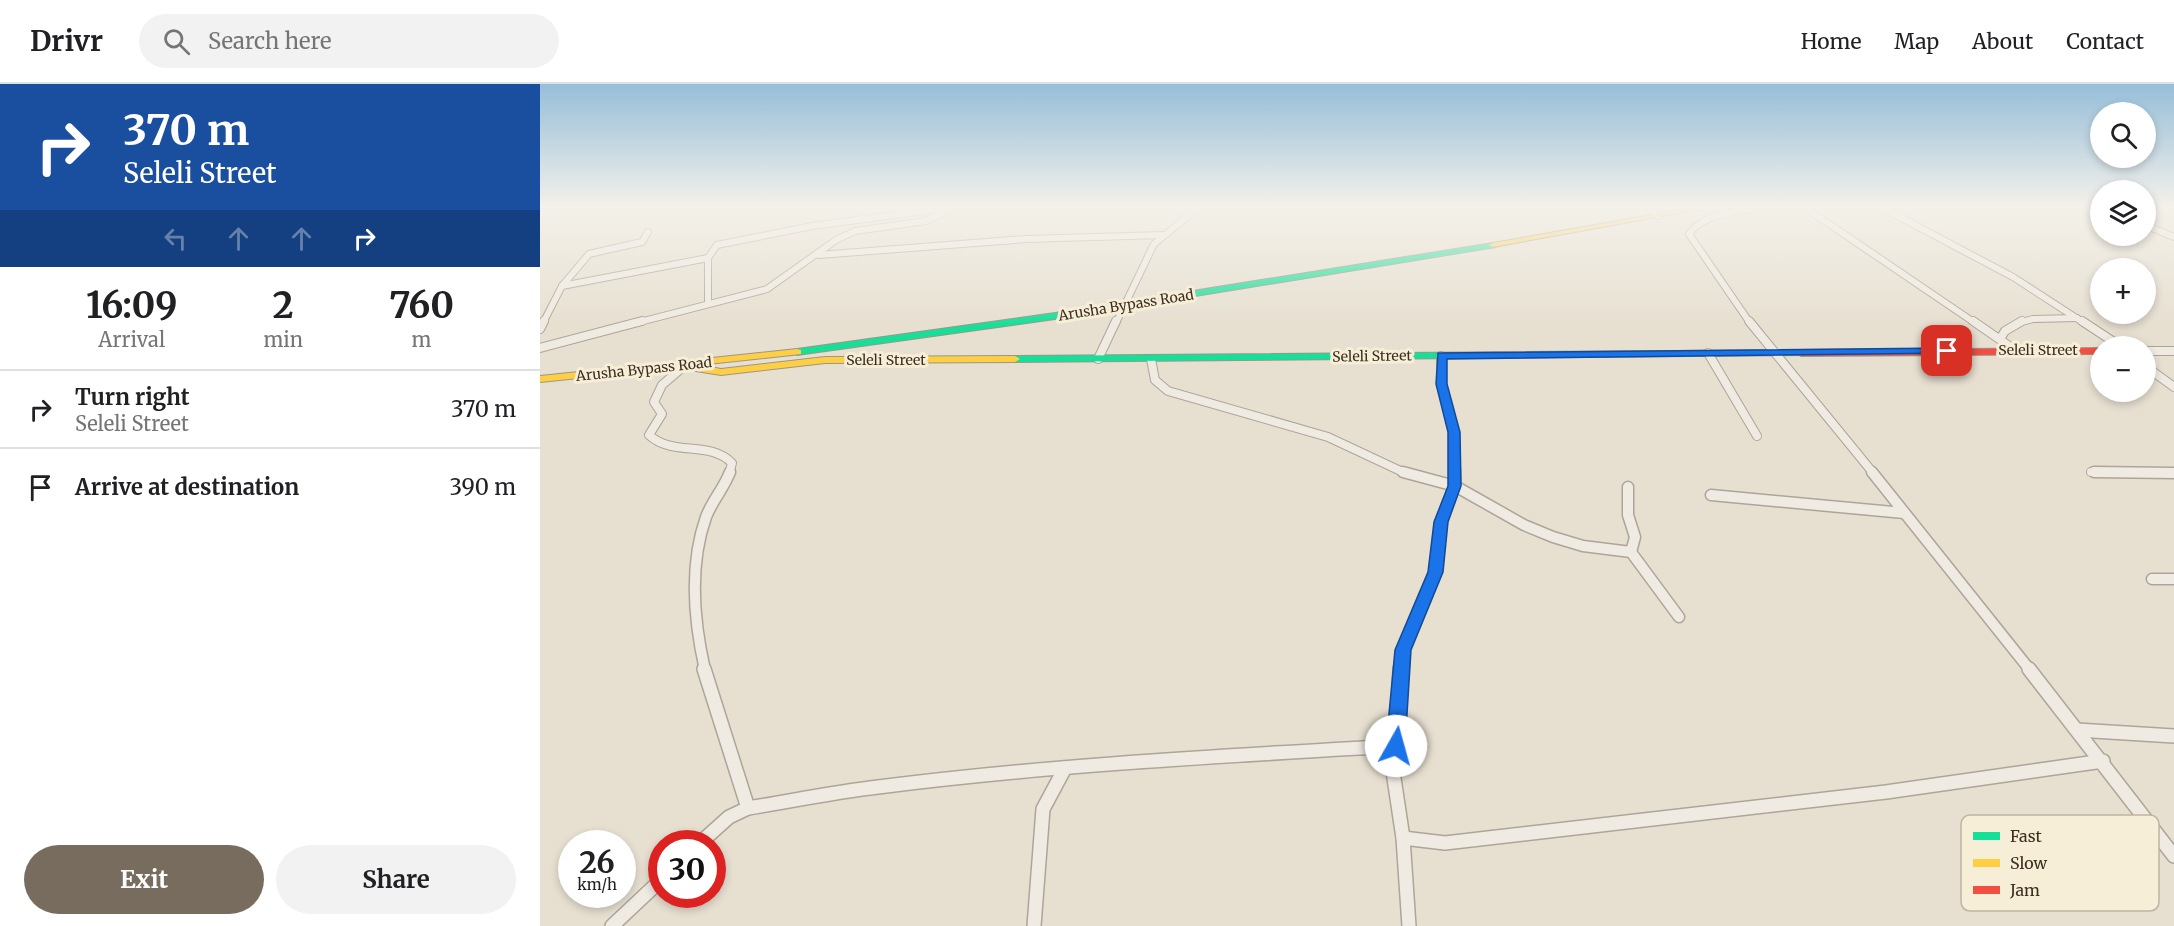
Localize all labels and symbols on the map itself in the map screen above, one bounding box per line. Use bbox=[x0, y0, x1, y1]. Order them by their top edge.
street label: Arusha Bypass Road bbox=[1056, 285, 1195, 325]
pin bbox=[1921, 325, 1972, 376]
street label: Seleli Street bbox=[1998, 341, 2078, 359]
street label: Seleli Street bbox=[1332, 346, 1412, 366]
street label: Seleli Street bbox=[846, 351, 926, 369]
street label: Arusha Bypass Road bbox=[574, 353, 713, 385]
position arrow bbox=[1364, 714, 1428, 778]
legend bbox=[1961, 815, 2159, 911]
text: Fast bbox=[2010, 826, 2043, 846]
speed limit sign: 30 bbox=[648, 830, 726, 908]
text: Slow bbox=[2010, 853, 2048, 873]
text: Jam bbox=[2009, 880, 2040, 900]

